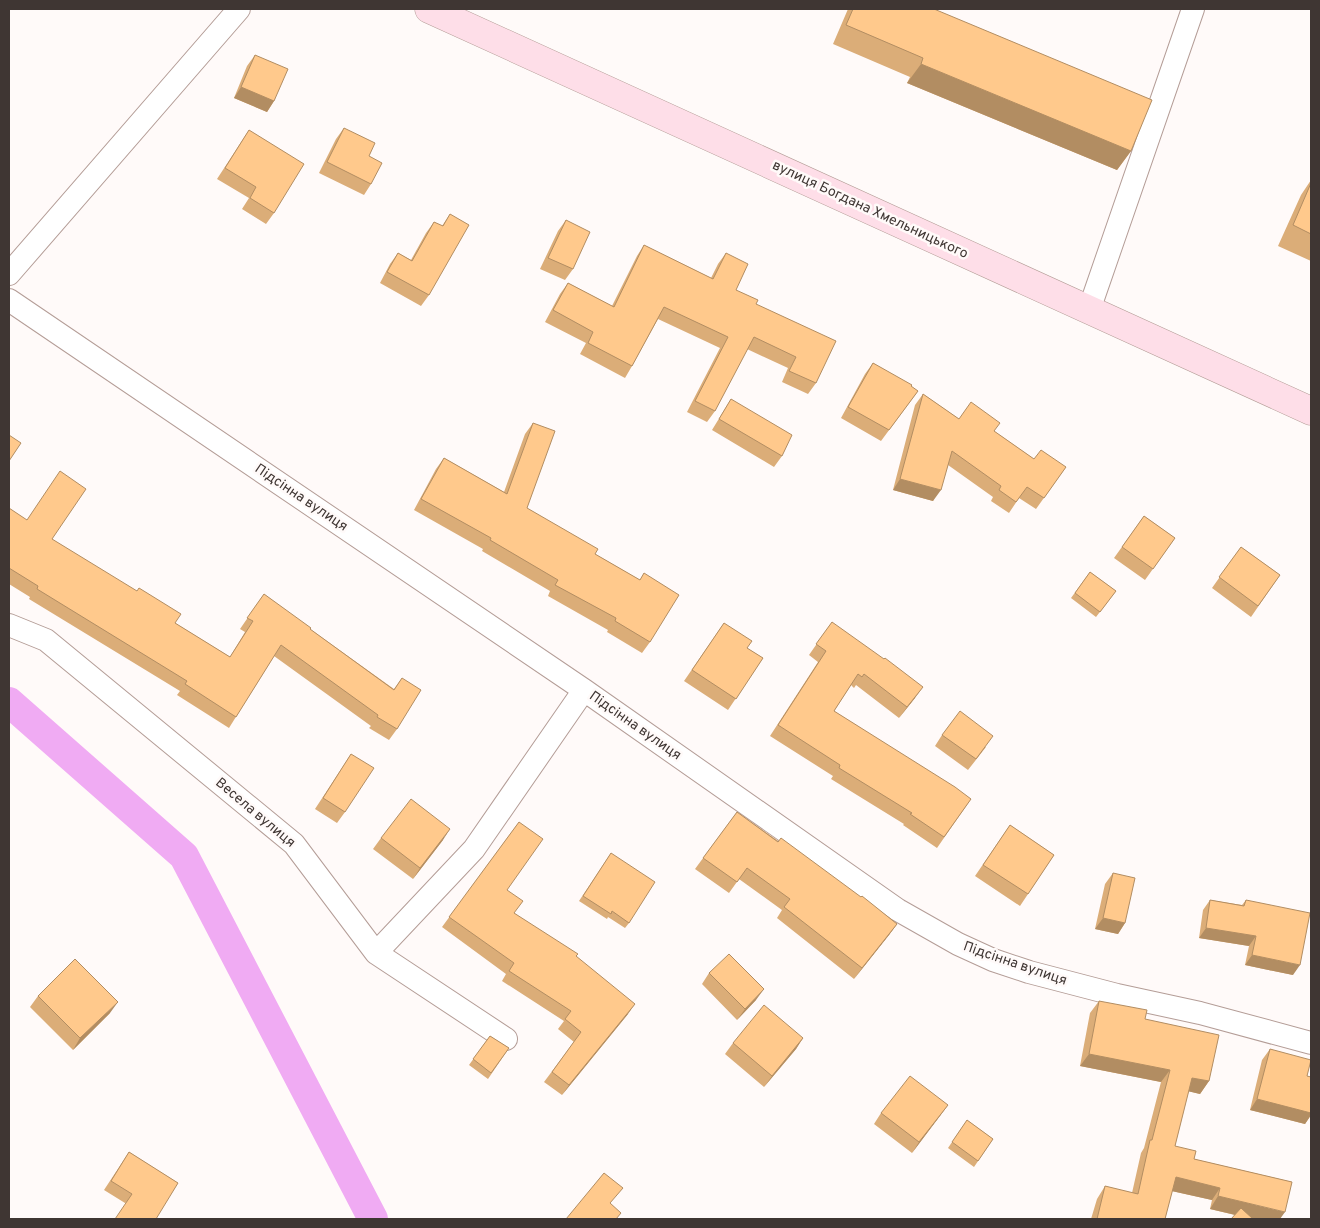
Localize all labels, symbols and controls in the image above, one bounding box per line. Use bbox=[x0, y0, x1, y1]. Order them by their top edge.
street label: вулиця Богдана Хмельницького bbox=[769, 157, 971, 263]
street label: Підсінна вулиця bbox=[251, 461, 351, 535]
street label: Підсінна вулиця bbox=[586, 688, 684, 764]
street label: Весела вулиця bbox=[212, 775, 298, 851]
street label: Підсінна вулиця bbox=[961, 938, 1069, 990]

